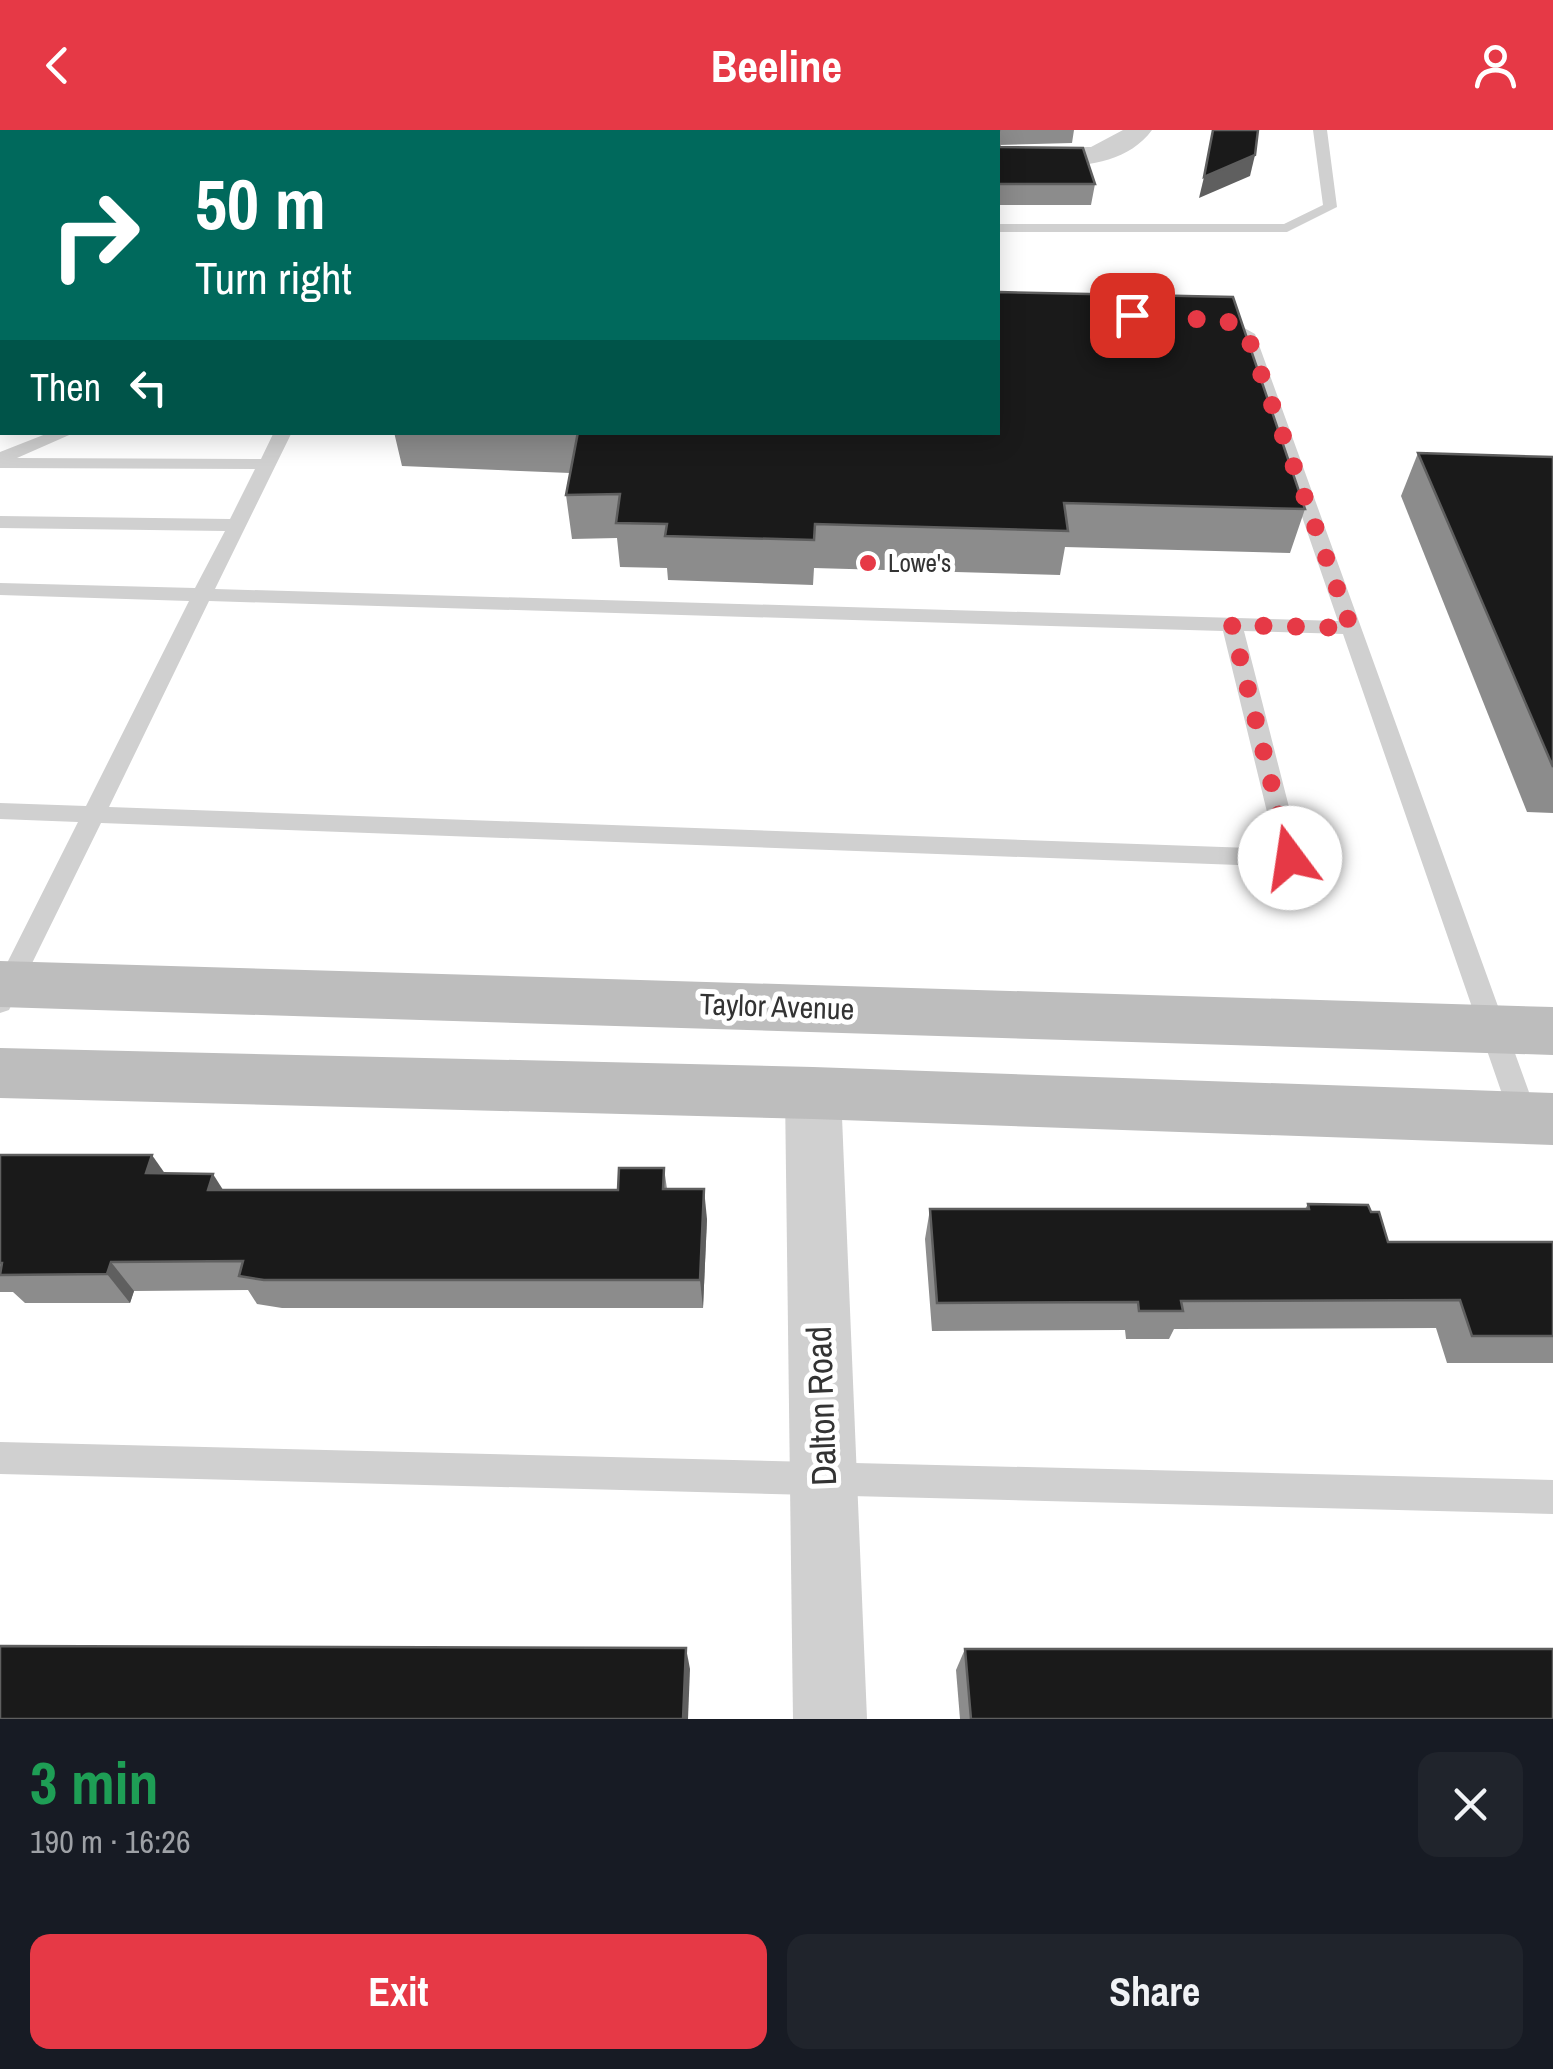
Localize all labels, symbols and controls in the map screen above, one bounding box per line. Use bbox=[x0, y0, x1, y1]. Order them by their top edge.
text: Beeline bbox=[711, 35, 842, 96]
icon: back bbox=[30, 38, 85, 93]
icon: person bbox=[1468, 38, 1523, 93]
text: 50 m bbox=[195, 157, 326, 251]
icon: right bbox=[30, 170, 160, 300]
text: Turn right bbox=[195, 247, 352, 308]
pin bbox=[1090, 273, 1175, 358]
icon: arrive bbox=[1105, 288, 1160, 343]
icon: left bbox=[121, 360, 176, 415]
text: Then bbox=[30, 362, 101, 413]
place label: Lowe's bbox=[888, 546, 951, 580]
marker: Lowe's bbox=[857, 552, 879, 574]
position arrow bbox=[1238, 806, 1342, 910]
street label: Taylor Avenue bbox=[699, 983, 855, 1029]
street label: Dalton Road bbox=[795, 1325, 847, 1487]
text: 3 min bbox=[30, 1742, 159, 1823]
button: close bbox=[1418, 1752, 1523, 1857]
text: 190 m · 16:26 bbox=[30, 1820, 190, 1863]
button: Exit bbox=[30, 1934, 767, 2049]
button: Share bbox=[787, 1934, 1523, 2049]

